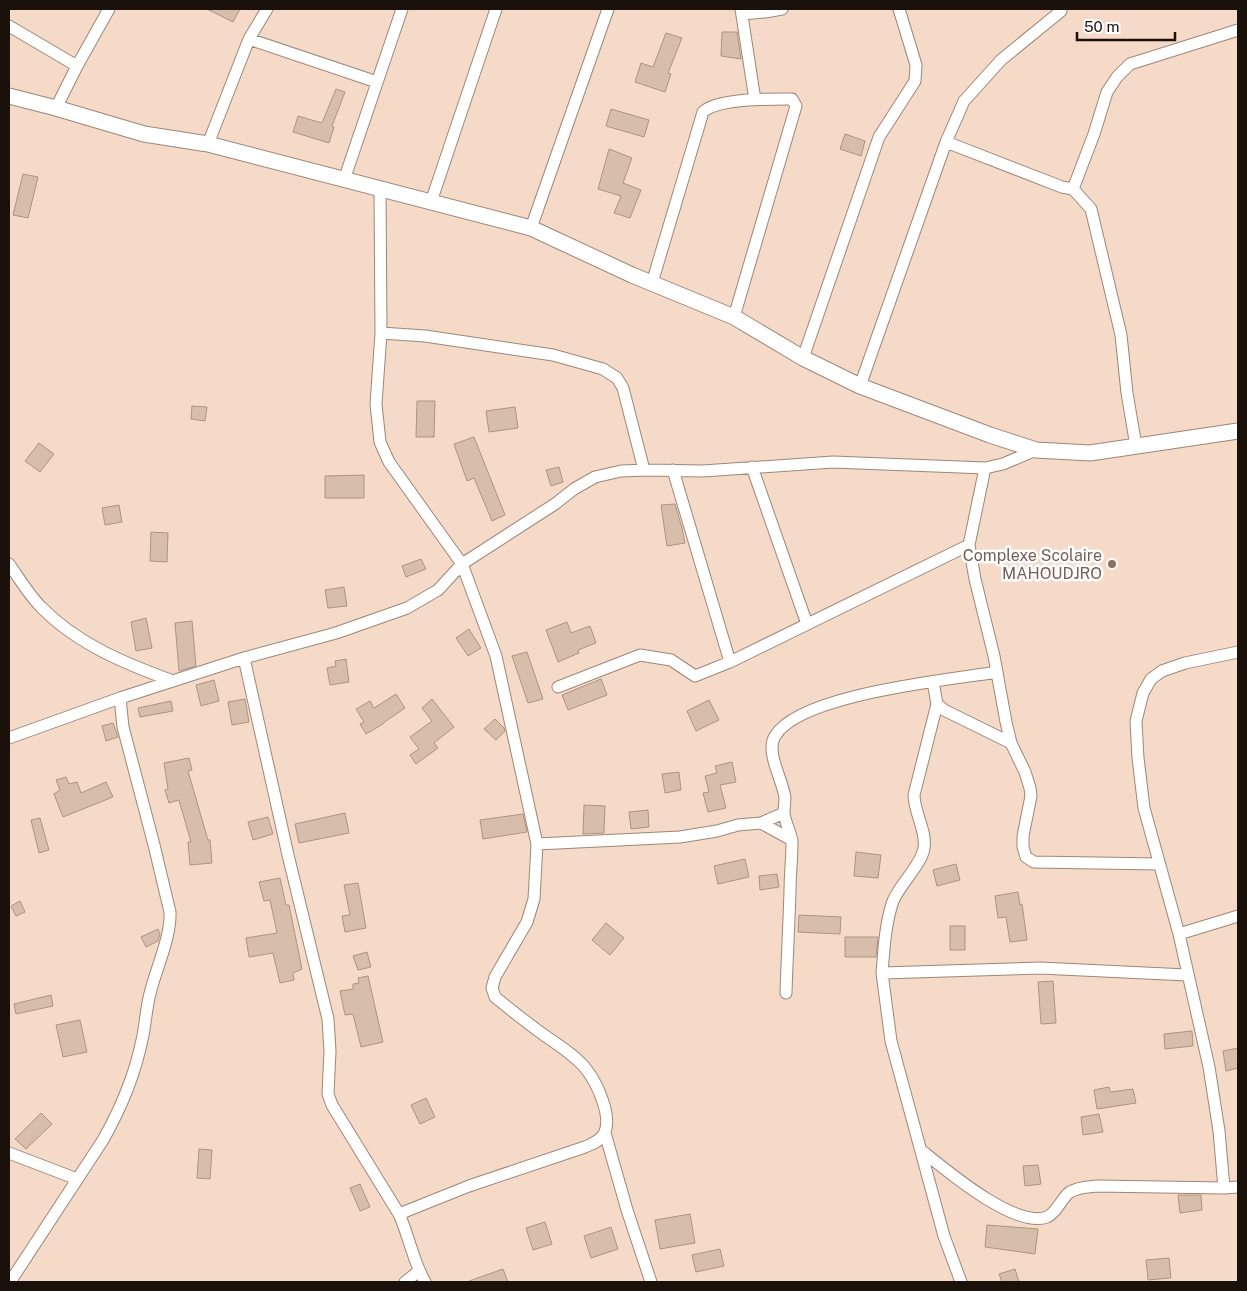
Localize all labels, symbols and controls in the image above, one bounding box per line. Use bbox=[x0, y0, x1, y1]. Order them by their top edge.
scale bar bbox=[1077, 10, 1174, 42]
text: 50 m bbox=[1084, 18, 1119, 35]
place label: Complexe Scolaire MAHOUDJRO bbox=[963, 546, 1102, 583]
marker: Complexe Scolaire MAHOUDJRO bbox=[1106, 558, 1118, 570]

